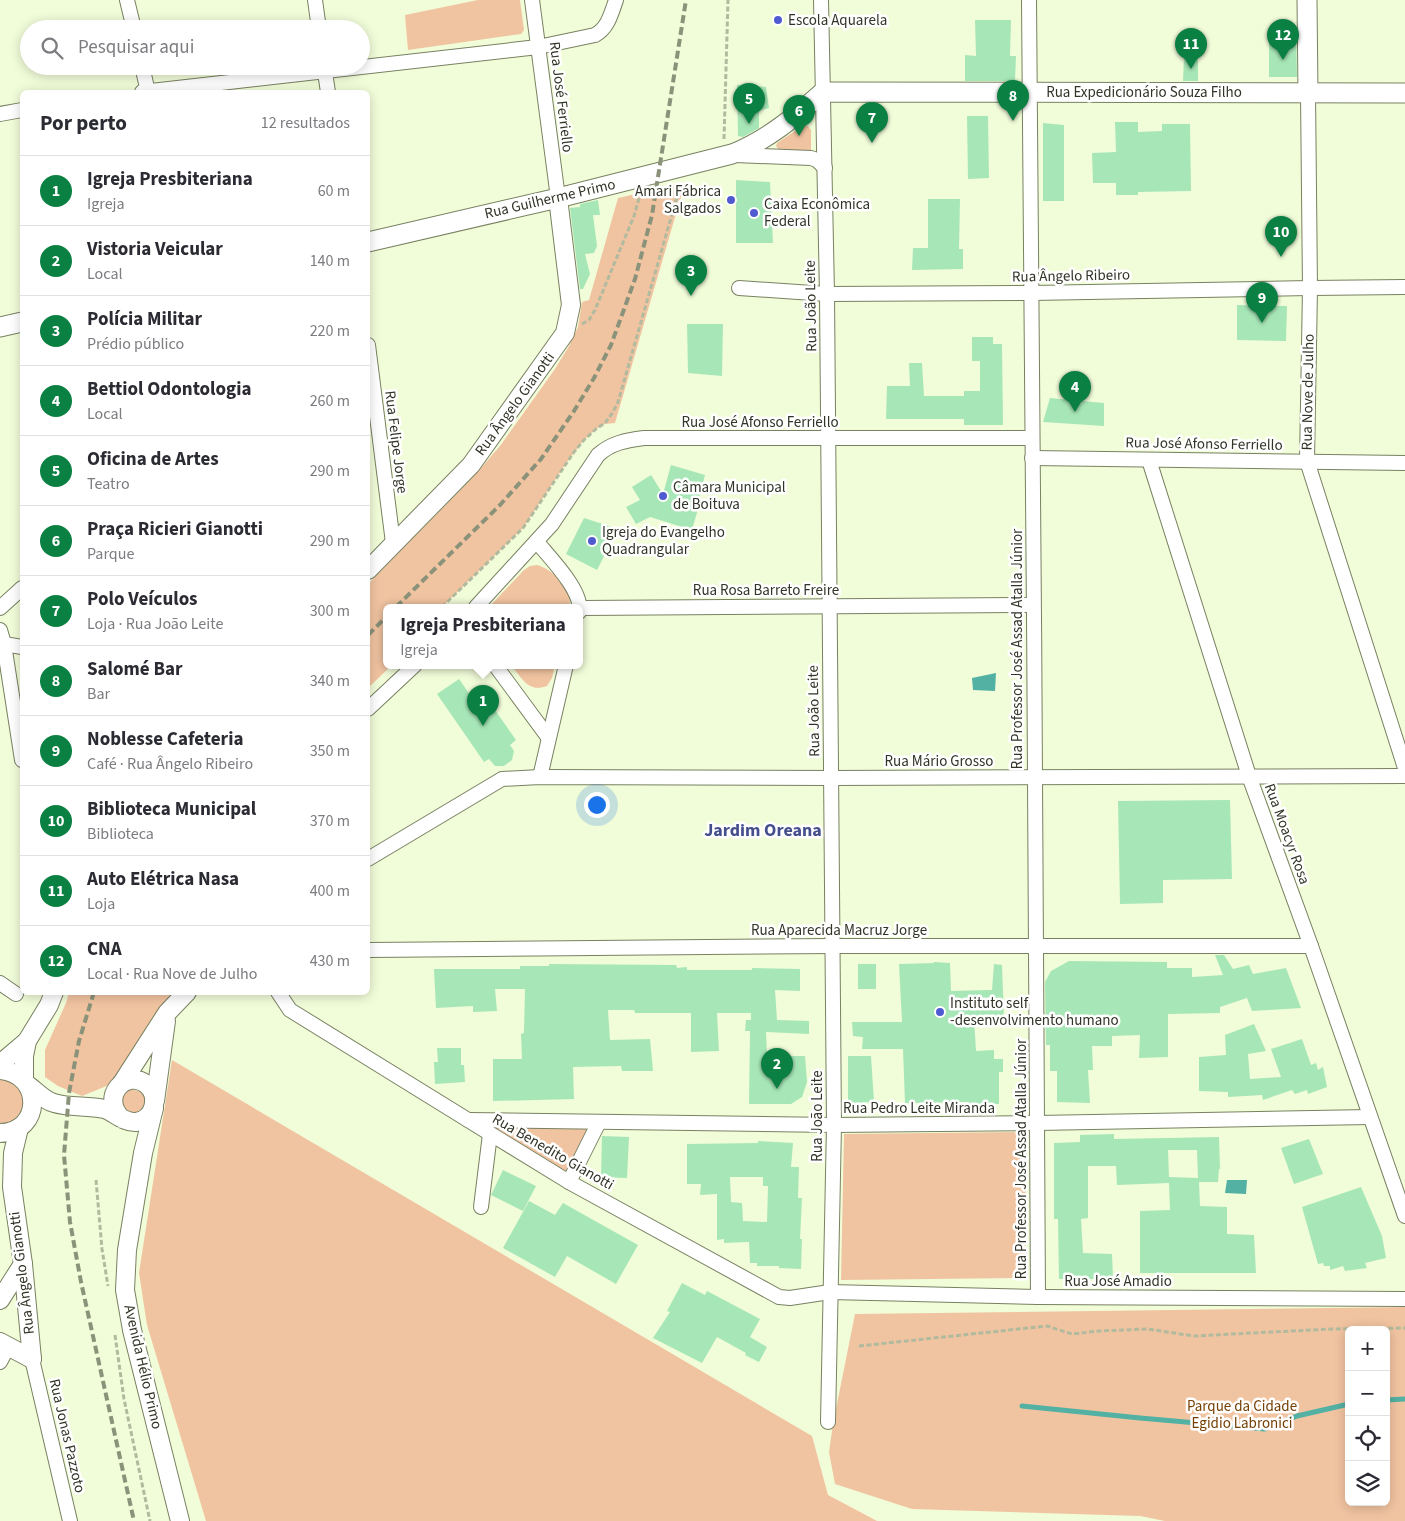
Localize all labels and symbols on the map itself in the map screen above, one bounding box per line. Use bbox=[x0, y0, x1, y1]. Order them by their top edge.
place label: Escola Aquarela bbox=[788, 10, 887, 31]
marker: Escola Aquarela bbox=[772, 14, 784, 26]
pin: 12 bbox=[1267, 19, 1299, 60]
pin: 11 bbox=[1175, 28, 1207, 69]
street label: Rua José Ferriello bbox=[544, 41, 578, 153]
pin: 8 bbox=[997, 80, 1029, 121]
street label: Rua Expedicionário Souza Filho bbox=[1046, 82, 1242, 103]
pin: 5 bbox=[733, 83, 765, 124]
pin: 6 bbox=[783, 95, 815, 136]
pin: 7 bbox=[856, 102, 888, 143]
street label: Rua Guilherme Primo bbox=[482, 174, 618, 224]
place label: Amari Fábrica Salgados bbox=[635, 181, 721, 219]
marker: Amari Fábrica Salgados bbox=[725, 194, 737, 206]
place label: Caixa Econômica Federal bbox=[764, 194, 870, 232]
marker: Caixa Econômica Federal bbox=[748, 207, 760, 219]
pin: 10 bbox=[1265, 216, 1297, 257]
pin: 3 bbox=[675, 255, 707, 296]
street label: Rua João Leite bbox=[800, 260, 822, 352]
street label: Rua Ângelo Ribeiro bbox=[1012, 264, 1130, 288]
pin: 9 bbox=[1246, 282, 1278, 323]
street label: Rua Nove de Julho bbox=[1296, 333, 1320, 451]
street label: Rua Ângelo Gianotti bbox=[470, 348, 560, 460]
pin: 4 bbox=[1059, 371, 1091, 412]
street label: Rua Felipe Jorge bbox=[379, 389, 413, 495]
street label: Rua José Afonso Ferriello bbox=[681, 412, 839, 433]
street label: Rua José Afonso Ferriello bbox=[1125, 432, 1283, 456]
place label: Câmara Municipal de Boituva bbox=[673, 477, 786, 515]
marker: Câmara Municipal de Boituva bbox=[657, 490, 669, 502]
place label: Igreja do Evangelho Quadrangular bbox=[602, 522, 725, 560]
street label: Rua Professor José Assad Atalla Júnior bbox=[1007, 528, 1028, 769]
marker: Igreja do Evangelho Quadrangular bbox=[586, 535, 598, 547]
street label: Rua Rosa Barreto Freire bbox=[693, 580, 839, 601]
street label: Rua João Leite bbox=[803, 665, 825, 757]
pin: 1 bbox=[467, 685, 499, 726]
street label: Rua Mário Grosso bbox=[885, 751, 993, 772]
street label: Rua Moacyr Rosa bbox=[1259, 781, 1315, 887]
your location bbox=[584, 792, 610, 818]
district label: Jardim Oreana bbox=[704, 818, 822, 843]
street label: Rua Aparecida Macruz Jorge bbox=[751, 920, 927, 941]
place label: Instituto self -desenvolvimento humano bbox=[950, 993, 1119, 1031]
marker: Instituto self -desenvolvimento humano bbox=[934, 1006, 946, 1018]
street label: Rua Professor José Assad Atalla Júnior bbox=[1011, 1038, 1032, 1279]
pin: 2 bbox=[761, 1048, 793, 1089]
street label: Rua João Leite bbox=[807, 1070, 828, 1162]
street label: Rua Pedro Leite Miranda bbox=[843, 1098, 995, 1119]
street label: Rua Benedito Gianotti bbox=[488, 1109, 618, 1195]
street label: Rua Ângelo Gianotti bbox=[4, 1210, 40, 1336]
street label: Rua José Amadio bbox=[1064, 1271, 1172, 1292]
street label: Avenida Hélio Primo bbox=[118, 1303, 168, 1431]
street label: Rua Jonas Pazzoto bbox=[44, 1377, 90, 1495]
park label: Parque da Cidade Egidio Labronici bbox=[1187, 1396, 1297, 1434]

